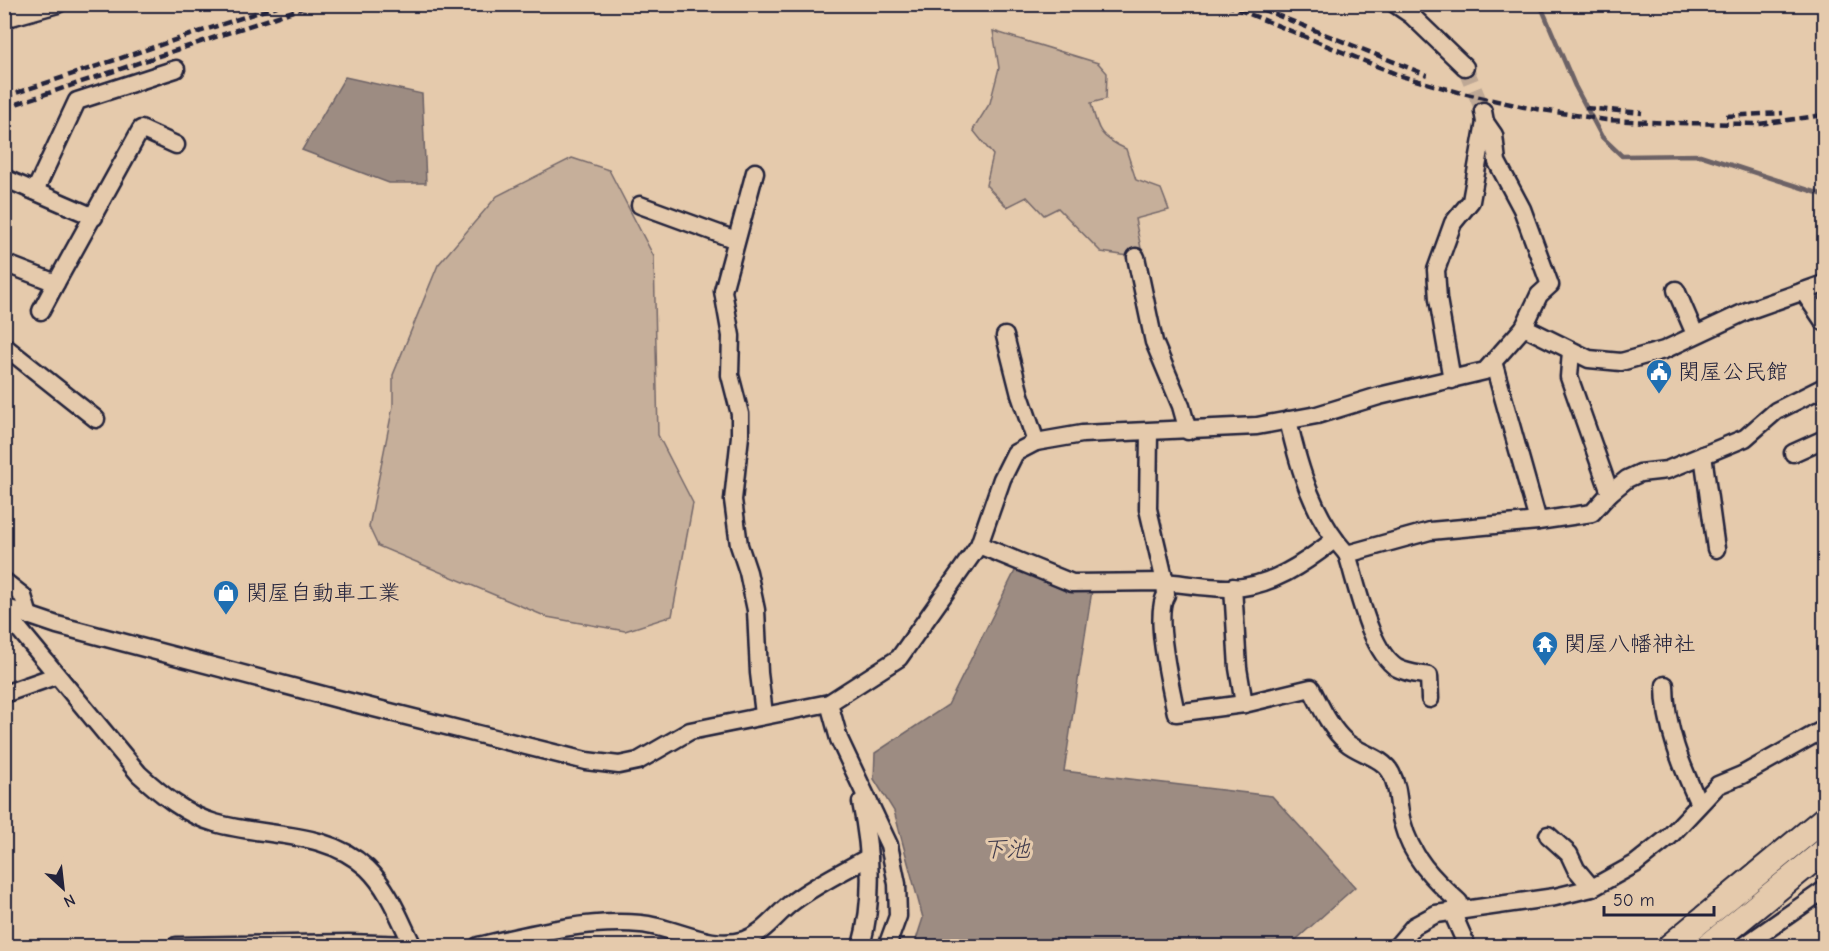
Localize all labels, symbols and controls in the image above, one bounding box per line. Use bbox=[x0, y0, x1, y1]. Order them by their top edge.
public building icon: 関屋公民館 bbox=[1644, 357, 1674, 395]
place label: 関屋公民館 bbox=[1678, 359, 1788, 385]
shop icon: 関屋自動車工業 bbox=[211, 578, 241, 616]
place label: 関屋自動車工業 bbox=[246, 580, 400, 606]
temple icon: 関屋八幡神社 bbox=[1530, 629, 1560, 667]
place label: 関屋八幡神社 bbox=[1564, 631, 1696, 657]
water label: 下池 bbox=[982, 835, 1031, 863]
north arrow bbox=[33, 858, 93, 918]
scale bar bbox=[1604, 879, 1714, 917]
text: N bbox=[61, 890, 78, 911]
text: 50 m bbox=[1613, 890, 1655, 911]

